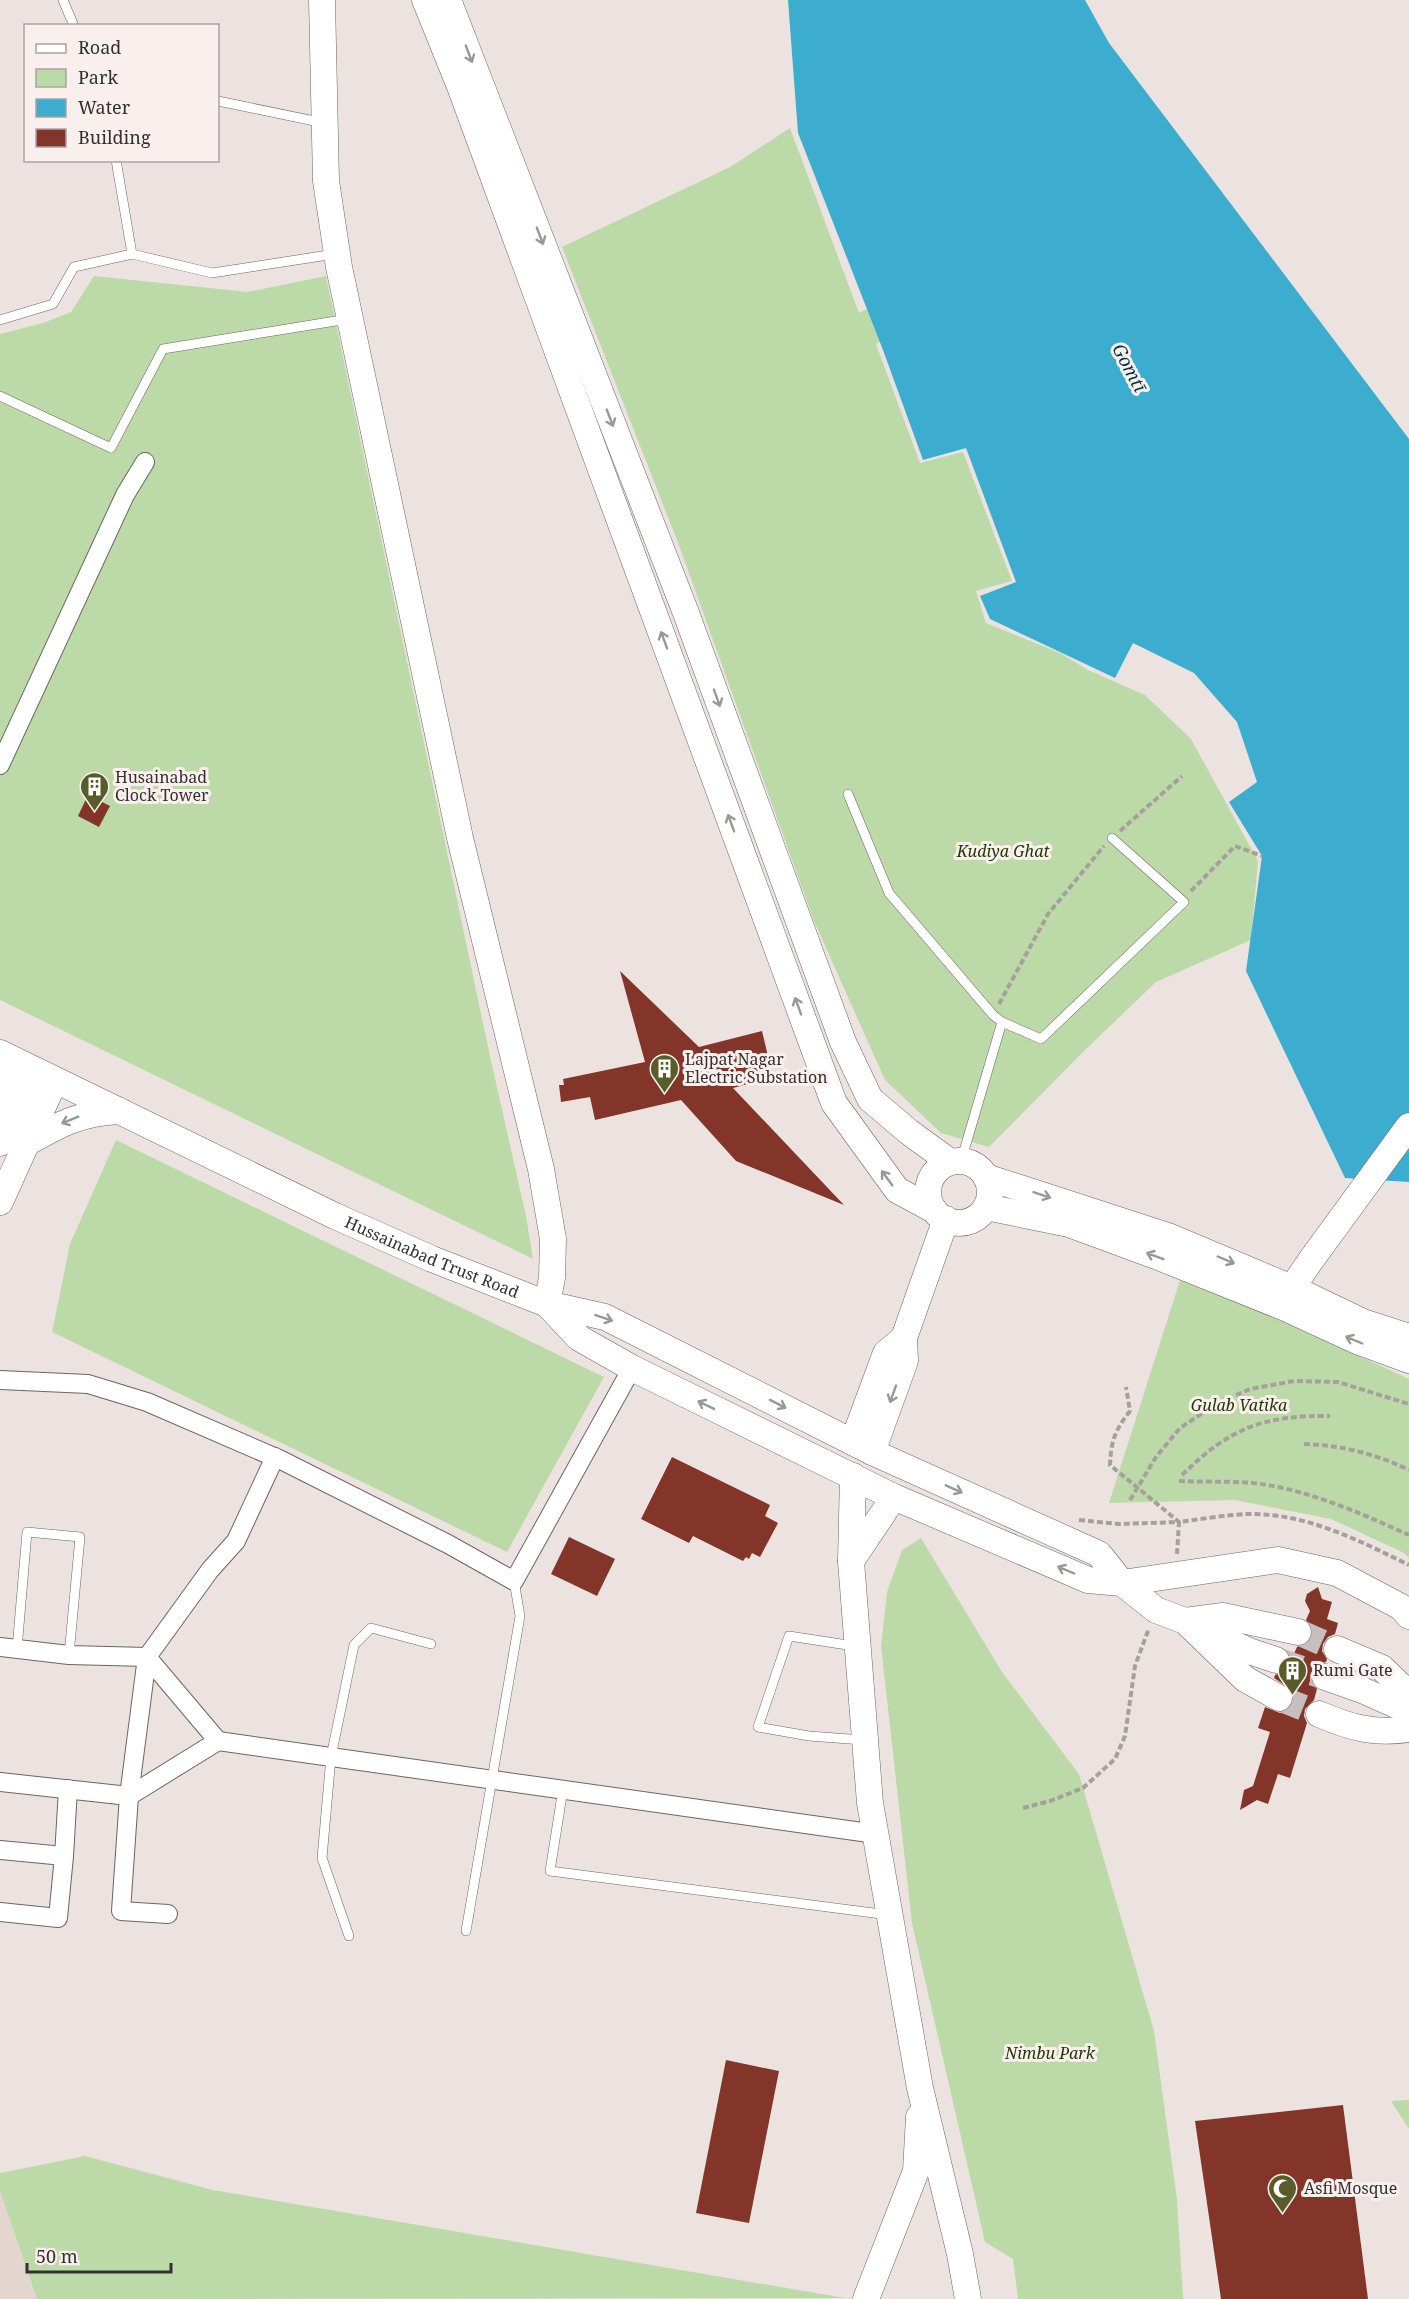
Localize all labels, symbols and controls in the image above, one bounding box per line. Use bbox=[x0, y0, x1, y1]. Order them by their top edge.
legend bbox=[24, 24, 219, 162]
text: Road bbox=[78, 35, 121, 59]
one-way arrow bbox=[464, 45, 475, 63]
text: Park bbox=[78, 65, 118, 89]
text: Water bbox=[78, 95, 131, 119]
text: Building bbox=[78, 125, 151, 149]
one-way arrow bbox=[535, 226, 546, 245]
water label: Gomtī bbox=[1107, 339, 1153, 397]
one-way arrow bbox=[606, 408, 617, 427]
one-way arrow bbox=[657, 631, 668, 650]
one-way arrow bbox=[713, 688, 724, 707]
place label: Husainabad Clock Tower bbox=[115, 766, 209, 806]
building icon: Husainabad Clock Tower bbox=[78, 770, 110, 812]
one-way arrow bbox=[724, 814, 735, 833]
park label: Kudiya Ghat bbox=[956, 840, 1049, 862]
one-way arrow bbox=[792, 997, 803, 1016]
place label: Lajpat Nagar Electric Substation bbox=[685, 1048, 828, 1088]
building icon: Lajpat Nagar Electric Substation bbox=[648, 1052, 680, 1094]
one-way arrow bbox=[62, 1115, 80, 1126]
one-way arrow bbox=[881, 1170, 893, 1186]
one-way arrow bbox=[1032, 1190, 1051, 1201]
street label: Hussainabad Trust Road bbox=[342, 1211, 523, 1303]
one-way arrow bbox=[1146, 1250, 1165, 1261]
one-way arrow bbox=[1216, 1255, 1234, 1266]
one-way arrow bbox=[594, 1313, 613, 1324]
one-way arrow bbox=[1346, 1334, 1364, 1345]
one-way arrow bbox=[886, 1384, 897, 1403]
park label: Gulab Vatika bbox=[1191, 1394, 1288, 1416]
one-way arrow bbox=[698, 1398, 716, 1410]
one-way arrow bbox=[769, 1399, 787, 1411]
one-way arrow bbox=[945, 1483, 963, 1495]
one-way arrow bbox=[1057, 1564, 1075, 1576]
building icon: Rumi Gate bbox=[1276, 1654, 1308, 1696]
place label: Rumi Gate bbox=[1313, 1659, 1393, 1681]
park label: Nimbu Park bbox=[1004, 2042, 1096, 2064]
mosque icon: Asfi Mosque bbox=[1267, 2172, 1299, 2214]
place label: Asfi Mosque bbox=[1304, 2177, 1397, 2199]
scale bar bbox=[27, 2236, 171, 2274]
text: 50 m bbox=[36, 2244, 78, 2268]

